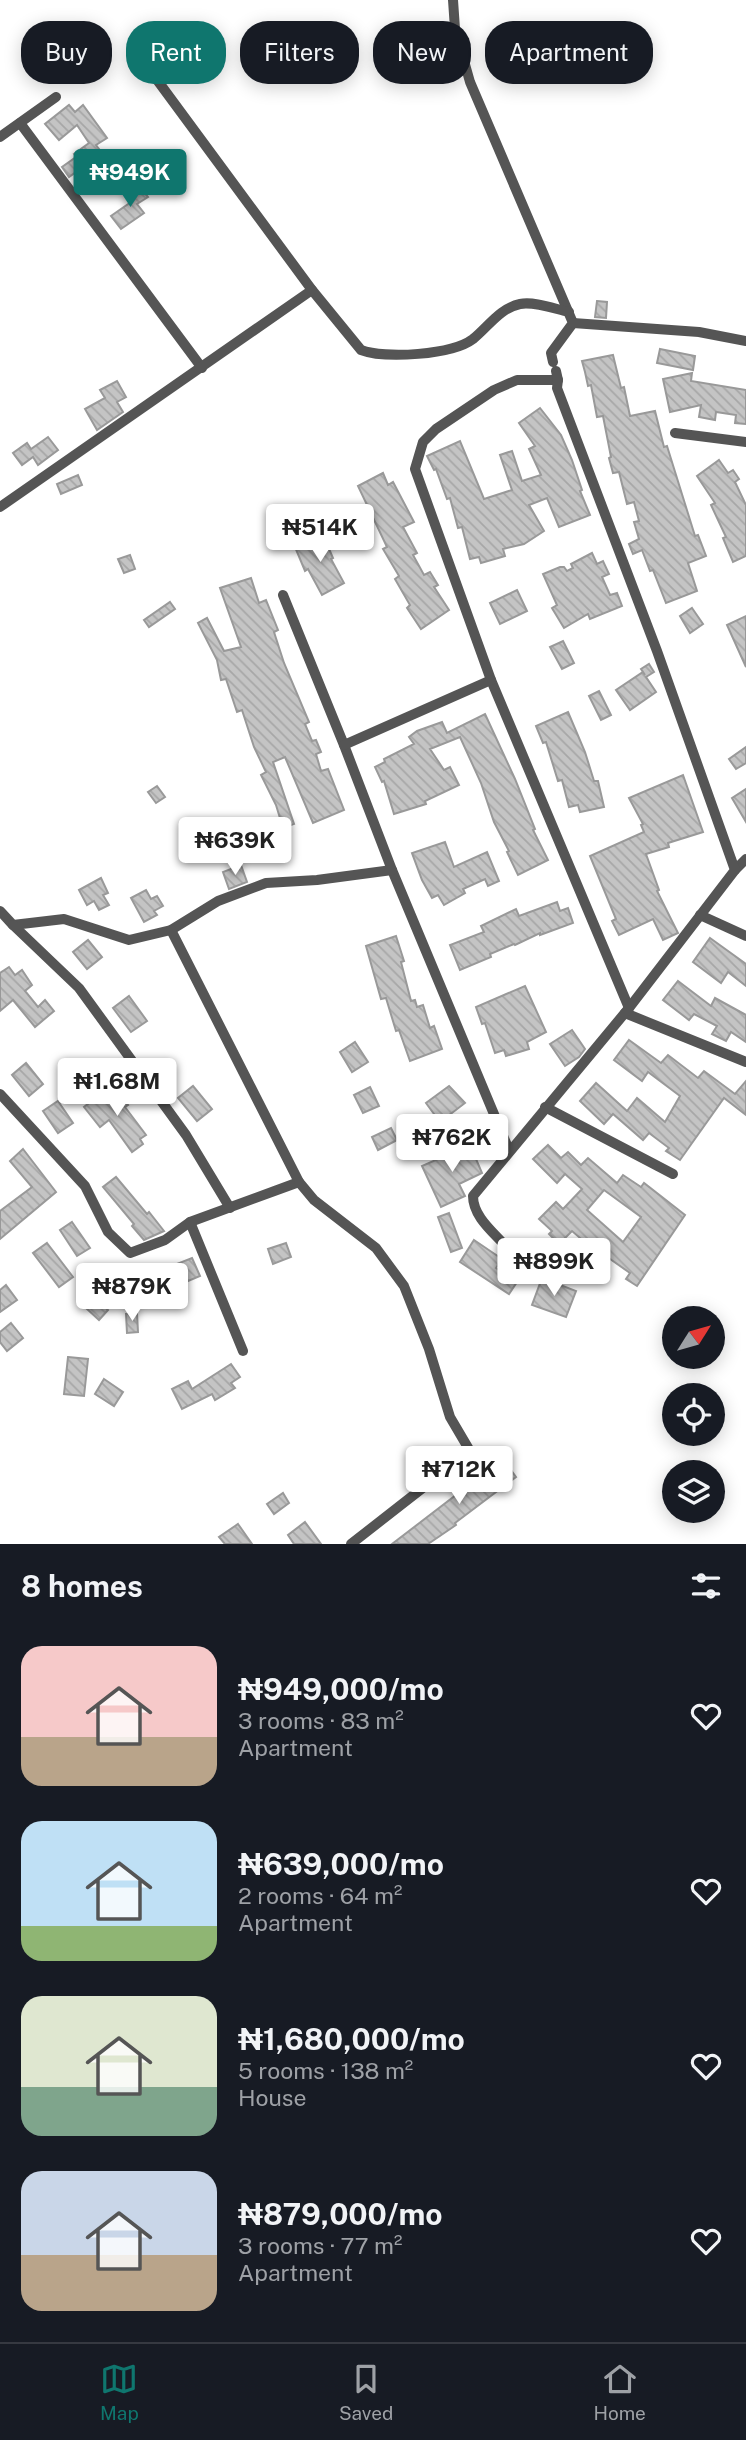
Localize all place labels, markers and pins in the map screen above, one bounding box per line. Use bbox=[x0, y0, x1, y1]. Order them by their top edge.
pin: ₦949K bbox=[81, 150, 179, 209]
pin: ₦514K bbox=[271, 504, 369, 564]
pin: ₦639K bbox=[186, 818, 284, 877]
pin: ₦1.68M bbox=[60, 1058, 174, 1118]
pin: ₦762K bbox=[403, 1114, 501, 1174]
pin: ₦899K bbox=[505, 1238, 603, 1298]
pin: ₦879K bbox=[83, 1264, 181, 1323]
pin: ₦712K bbox=[410, 1446, 508, 1506]

